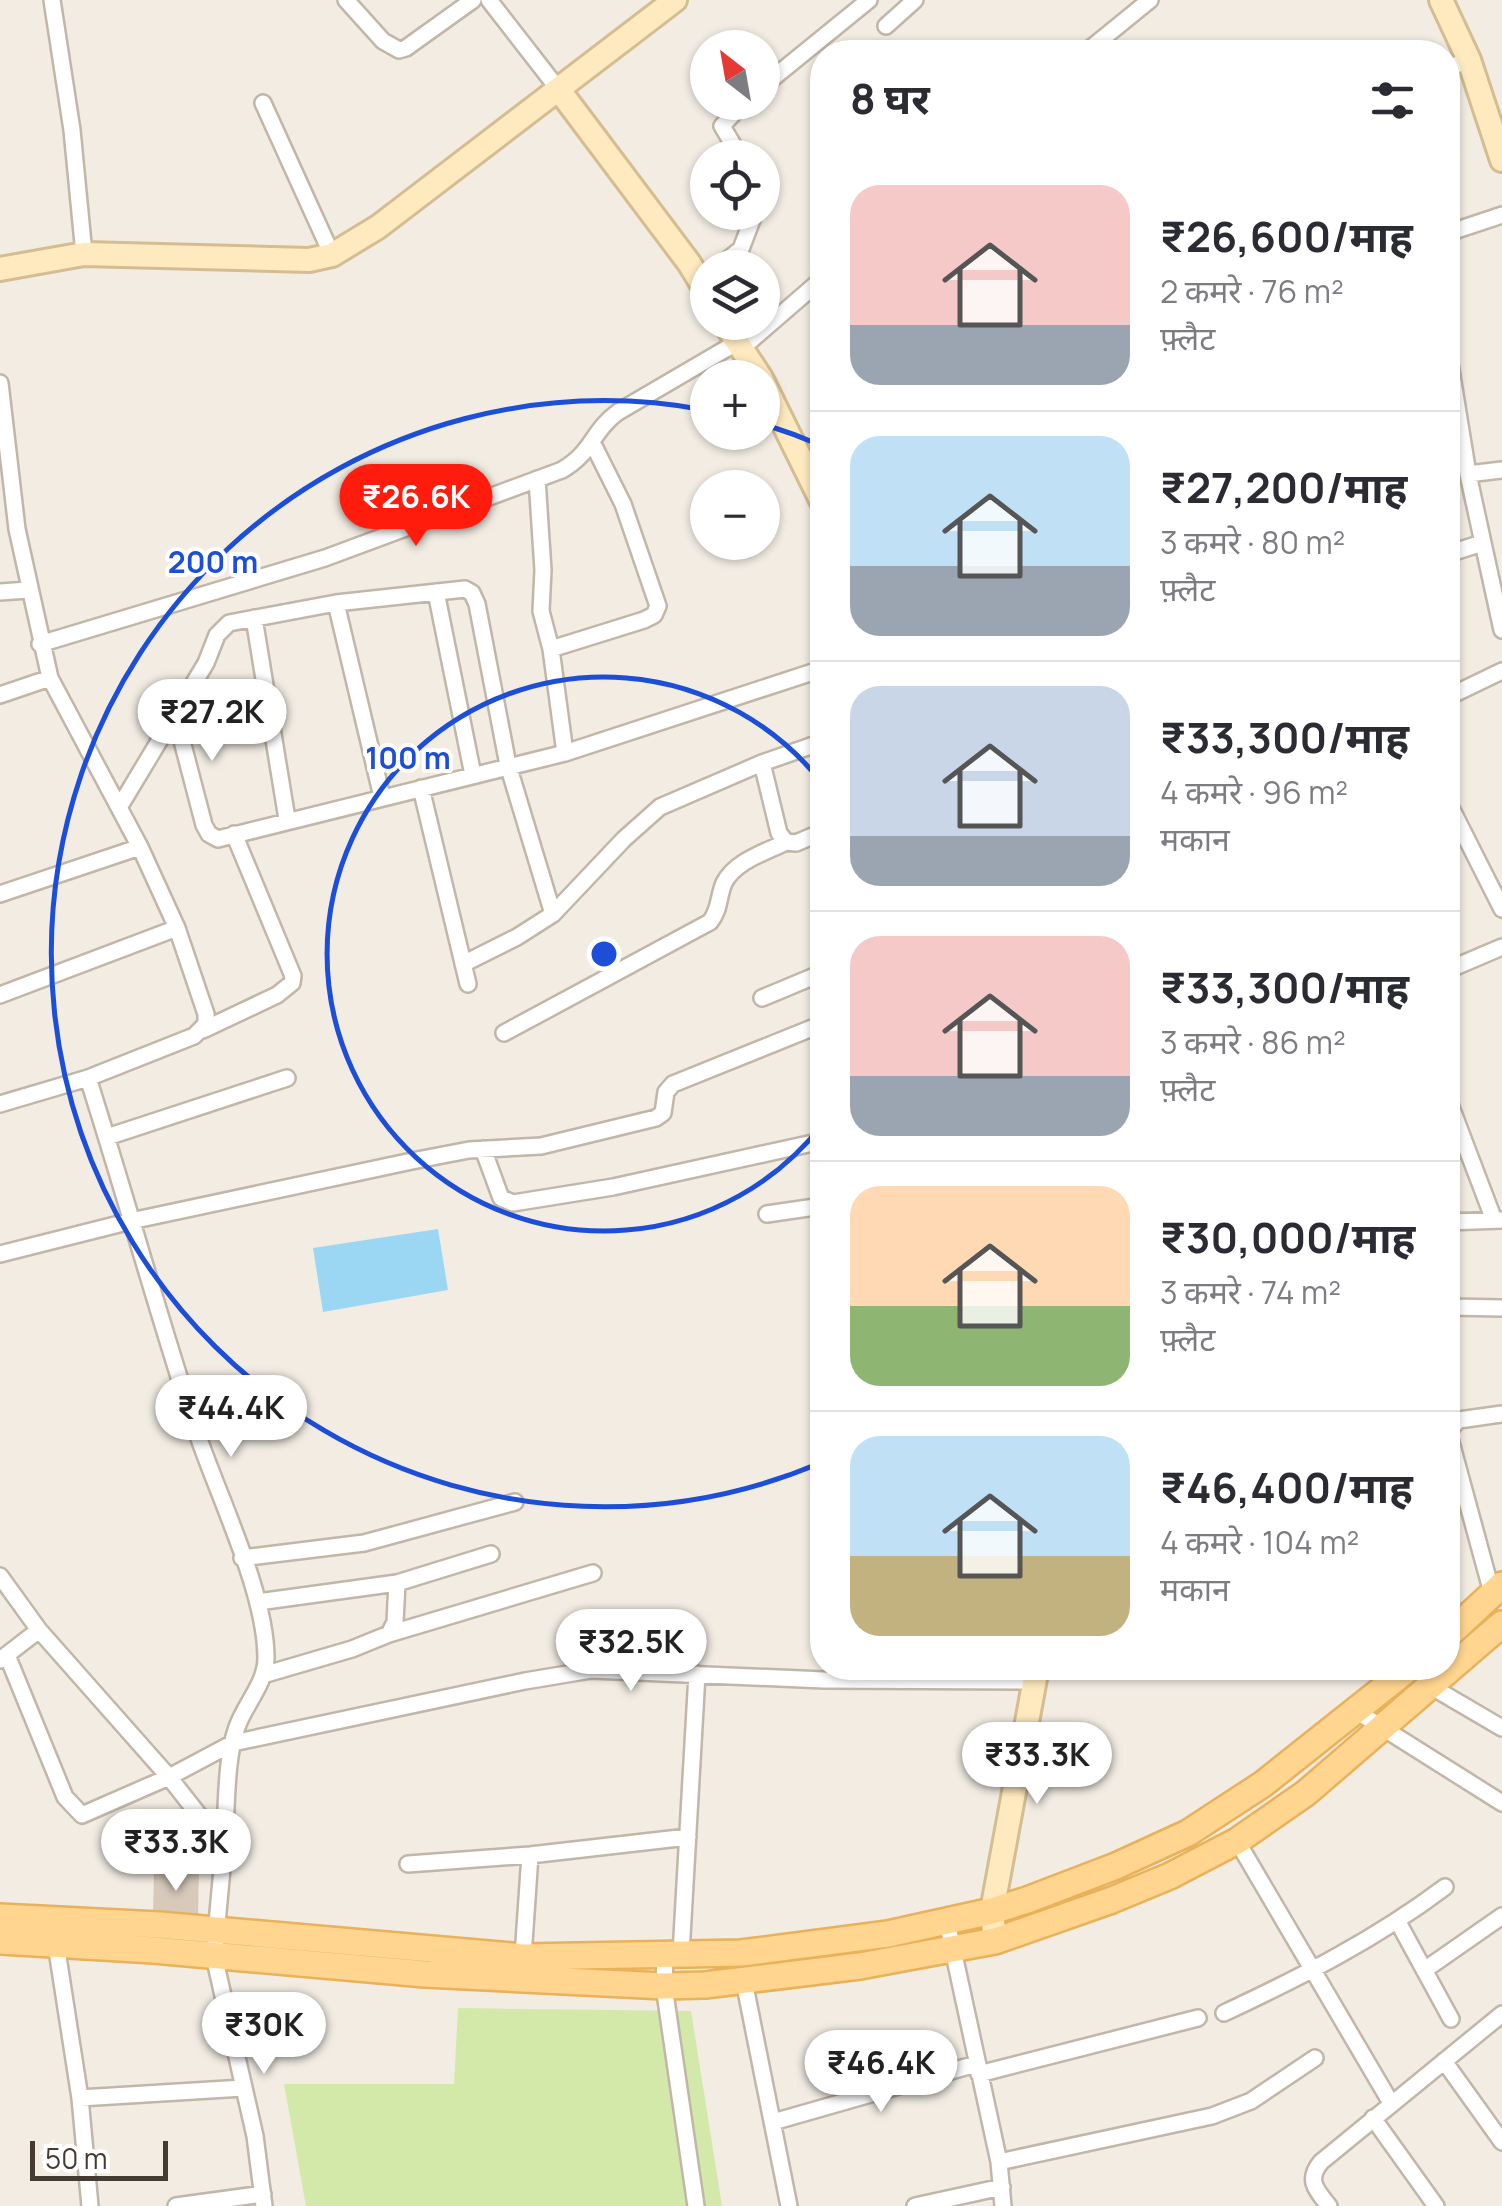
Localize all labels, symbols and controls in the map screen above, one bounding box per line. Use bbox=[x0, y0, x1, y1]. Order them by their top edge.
north arrow bbox=[690, 30, 780, 120]
map controls bbox=[690, 30, 780, 560]
text: 8 घर bbox=[850, 69, 930, 127]
icon: filters bbox=[1365, 73, 1420, 128]
button: locate bbox=[690, 140, 780, 230]
text: ₹26,600/माह bbox=[1160, 207, 1413, 265]
icon: home bbox=[930, 225, 1050, 345]
button: layers bbox=[690, 250, 780, 340]
text: 2 कमरे · 76 m² bbox=[1160, 269, 1344, 313]
text: फ़्लैट bbox=[1160, 316, 1215, 360]
button: + bbox=[690, 360, 780, 450]
text: ₹27,200/माह bbox=[1160, 458, 1407, 516]
pin: ₹26.6K bbox=[335, 464, 497, 549]
button: − bbox=[690, 470, 780, 560]
text: ₹26.6K bbox=[361, 474, 471, 518]
icon: home bbox=[930, 476, 1050, 596]
text: 3 कमरे · 80 m² bbox=[1160, 520, 1345, 564]
text: 200 m bbox=[168, 541, 258, 582]
text: फ़्लैट bbox=[1160, 567, 1215, 611]
pin: ₹27.2K bbox=[131, 679, 293, 764]
text: ₹27.2K bbox=[160, 689, 264, 733]
text: ₹33,300/माह bbox=[1160, 708, 1409, 766]
icon: home bbox=[930, 726, 1050, 846]
text: 100 m bbox=[365, 737, 451, 778]
text: 4 कमरे · 96 m² bbox=[1160, 770, 1348, 814]
text: मकान bbox=[1160, 817, 1230, 861]
centre of rings bbox=[586, 936, 622, 972]
text: ₹33,300/माह bbox=[1160, 958, 1409, 1016]
icon: home bbox=[930, 976, 1050, 1096]
text: 3 कमरे · 86 m² bbox=[1160, 1020, 1346, 1064]
text: फ़्लैट bbox=[1160, 1067, 1215, 1111]
text: ₹30,000/माह bbox=[1160, 1208, 1415, 1266]
icon: home bbox=[930, 1226, 1050, 1346]
text: 3 कमरे · 74 m² bbox=[1160, 1270, 1341, 1314]
text: फ़्लैट bbox=[1160, 1317, 1215, 1361]
pin: ₹44.4K bbox=[150, 1375, 312, 1460]
text: ₹44.4K bbox=[177, 1385, 285, 1429]
text: ₹46,400/माह bbox=[1160, 1458, 1413, 1516]
icon: home bbox=[930, 1476, 1050, 1596]
text: 4 कमरे · 104 m² bbox=[1160, 1520, 1359, 1564]
text: मकान bbox=[1160, 1567, 1230, 1611]
pin: ₹32.5K bbox=[550, 1609, 712, 1694]
text: ₹32.5K bbox=[578, 1619, 684, 1663]
pin: ₹33.3K bbox=[956, 1722, 1118, 1807]
text: ₹33.3K bbox=[984, 1732, 1090, 1776]
pin: ₹33.3K bbox=[95, 1809, 257, 1894]
text: ₹33.3K bbox=[123, 1819, 229, 1863]
pin: ₹30K bbox=[205, 1992, 323, 2077]
text: ₹30K bbox=[224, 2002, 304, 2046]
pin: ₹46.4K bbox=[800, 2030, 962, 2115]
text: ₹46.4K bbox=[826, 2040, 936, 2084]
scale bar bbox=[30, 2136, 168, 2180]
text: 50 m bbox=[45, 2139, 108, 2177]

